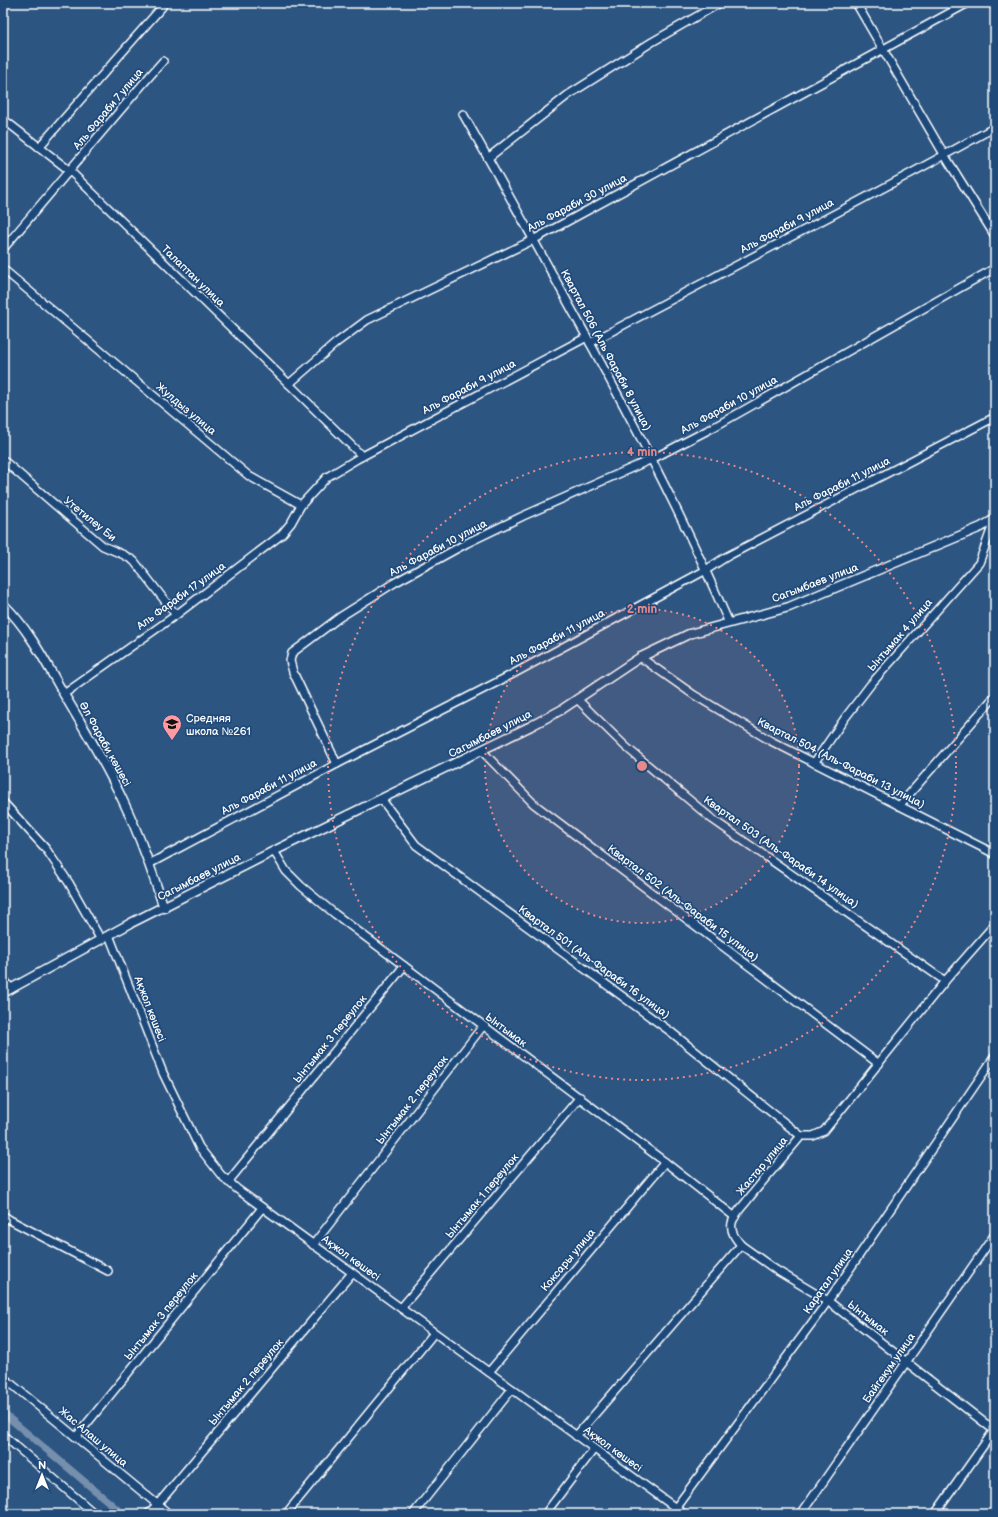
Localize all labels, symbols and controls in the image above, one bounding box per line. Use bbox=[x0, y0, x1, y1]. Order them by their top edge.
street label: Аль Фараби 7 улица bbox=[70, 65, 146, 153]
street label: Аль Фараби 30 улица bbox=[524, 171, 629, 235]
street label: Аль Фараби 9 улица bbox=[737, 196, 836, 257]
street label: Талаптан улица bbox=[159, 242, 228, 310]
street label: Квартал 506 (Аль Фараби 8 улица) bbox=[558, 267, 654, 433]
street label: Аль Фараби 9 улица bbox=[419, 357, 518, 418]
street label: Аль Фараби 10 улица bbox=[678, 373, 780, 437]
street label: Жулдыз улица bbox=[153, 380, 219, 438]
text: 4 min bbox=[627, 445, 657, 460]
street label: Аль Фараби 11 улица bbox=[791, 454, 893, 514]
street label: Утетилеу Би bbox=[61, 494, 119, 544]
street label: Аль Фараби 10 улица bbox=[386, 517, 489, 580]
street label: Аль Фараби 17 улица bbox=[133, 559, 228, 633]
street label: Сагымбаев улица bbox=[770, 560, 860, 605]
street label: Ынтымак 4 улица bbox=[865, 596, 935, 674]
text: 2 min bbox=[627, 602, 657, 617]
street label: Аль Фараби 11 улица bbox=[506, 606, 607, 668]
street label: Әл Фараби көшесі bbox=[76, 699, 134, 789]
street label: Сагымбаев улица bbox=[446, 707, 534, 761]
place label: Средняя школа №261 bbox=[186, 712, 251, 738]
school or university icon: Средняя школа №261 bbox=[161, 713, 183, 741]
street label: Квартал 504 (Аль-Фараби 13 улица) bbox=[755, 715, 927, 811]
street label: Аль Фараби 11 улица bbox=[218, 756, 319, 818]
centre of rings bbox=[635, 759, 649, 773]
street label: Квартал 503 (Аль-Фараби 14 улица) bbox=[701, 793, 861, 911]
street label: Квартал 502 (Аль-Фараби 15 улица) bbox=[605, 842, 761, 964]
street label: Сагымбаев улица bbox=[155, 850, 243, 904]
street label: Квартал 501 (Аль-Фараби 16 улица) bbox=[516, 903, 672, 1021]
street label: Ақжол көшесі bbox=[131, 974, 168, 1044]
street label: Ынтымак 3 переулок bbox=[291, 992, 370, 1086]
street label: Ынтымак bbox=[483, 1010, 530, 1050]
street label: Ынтымак 2 переулок bbox=[373, 1053, 451, 1147]
street label: Жастар улица bbox=[734, 1134, 791, 1198]
street label: Ынтымак 1 переулок bbox=[443, 1151, 521, 1241]
street label: Коксары улица bbox=[538, 1226, 598, 1294]
street label: Ақжол көшесі bbox=[318, 1232, 383, 1284]
street label: Каратал улица bbox=[800, 1245, 856, 1316]
street label: Ынтымак 3 переулок bbox=[122, 1269, 201, 1363]
street label: Ынтымак bbox=[845, 1298, 891, 1338]
street label: Байгекум улица bbox=[860, 1330, 918, 1405]
street label: Ынтымак 2 переулок bbox=[206, 1336, 286, 1428]
street label: Жас Алаш улица bbox=[56, 1404, 130, 1470]
street label: Ақжол көшесі bbox=[580, 1423, 645, 1475]
north arrow bbox=[22, 1455, 62, 1495]
text: N bbox=[38, 1459, 46, 1472]

